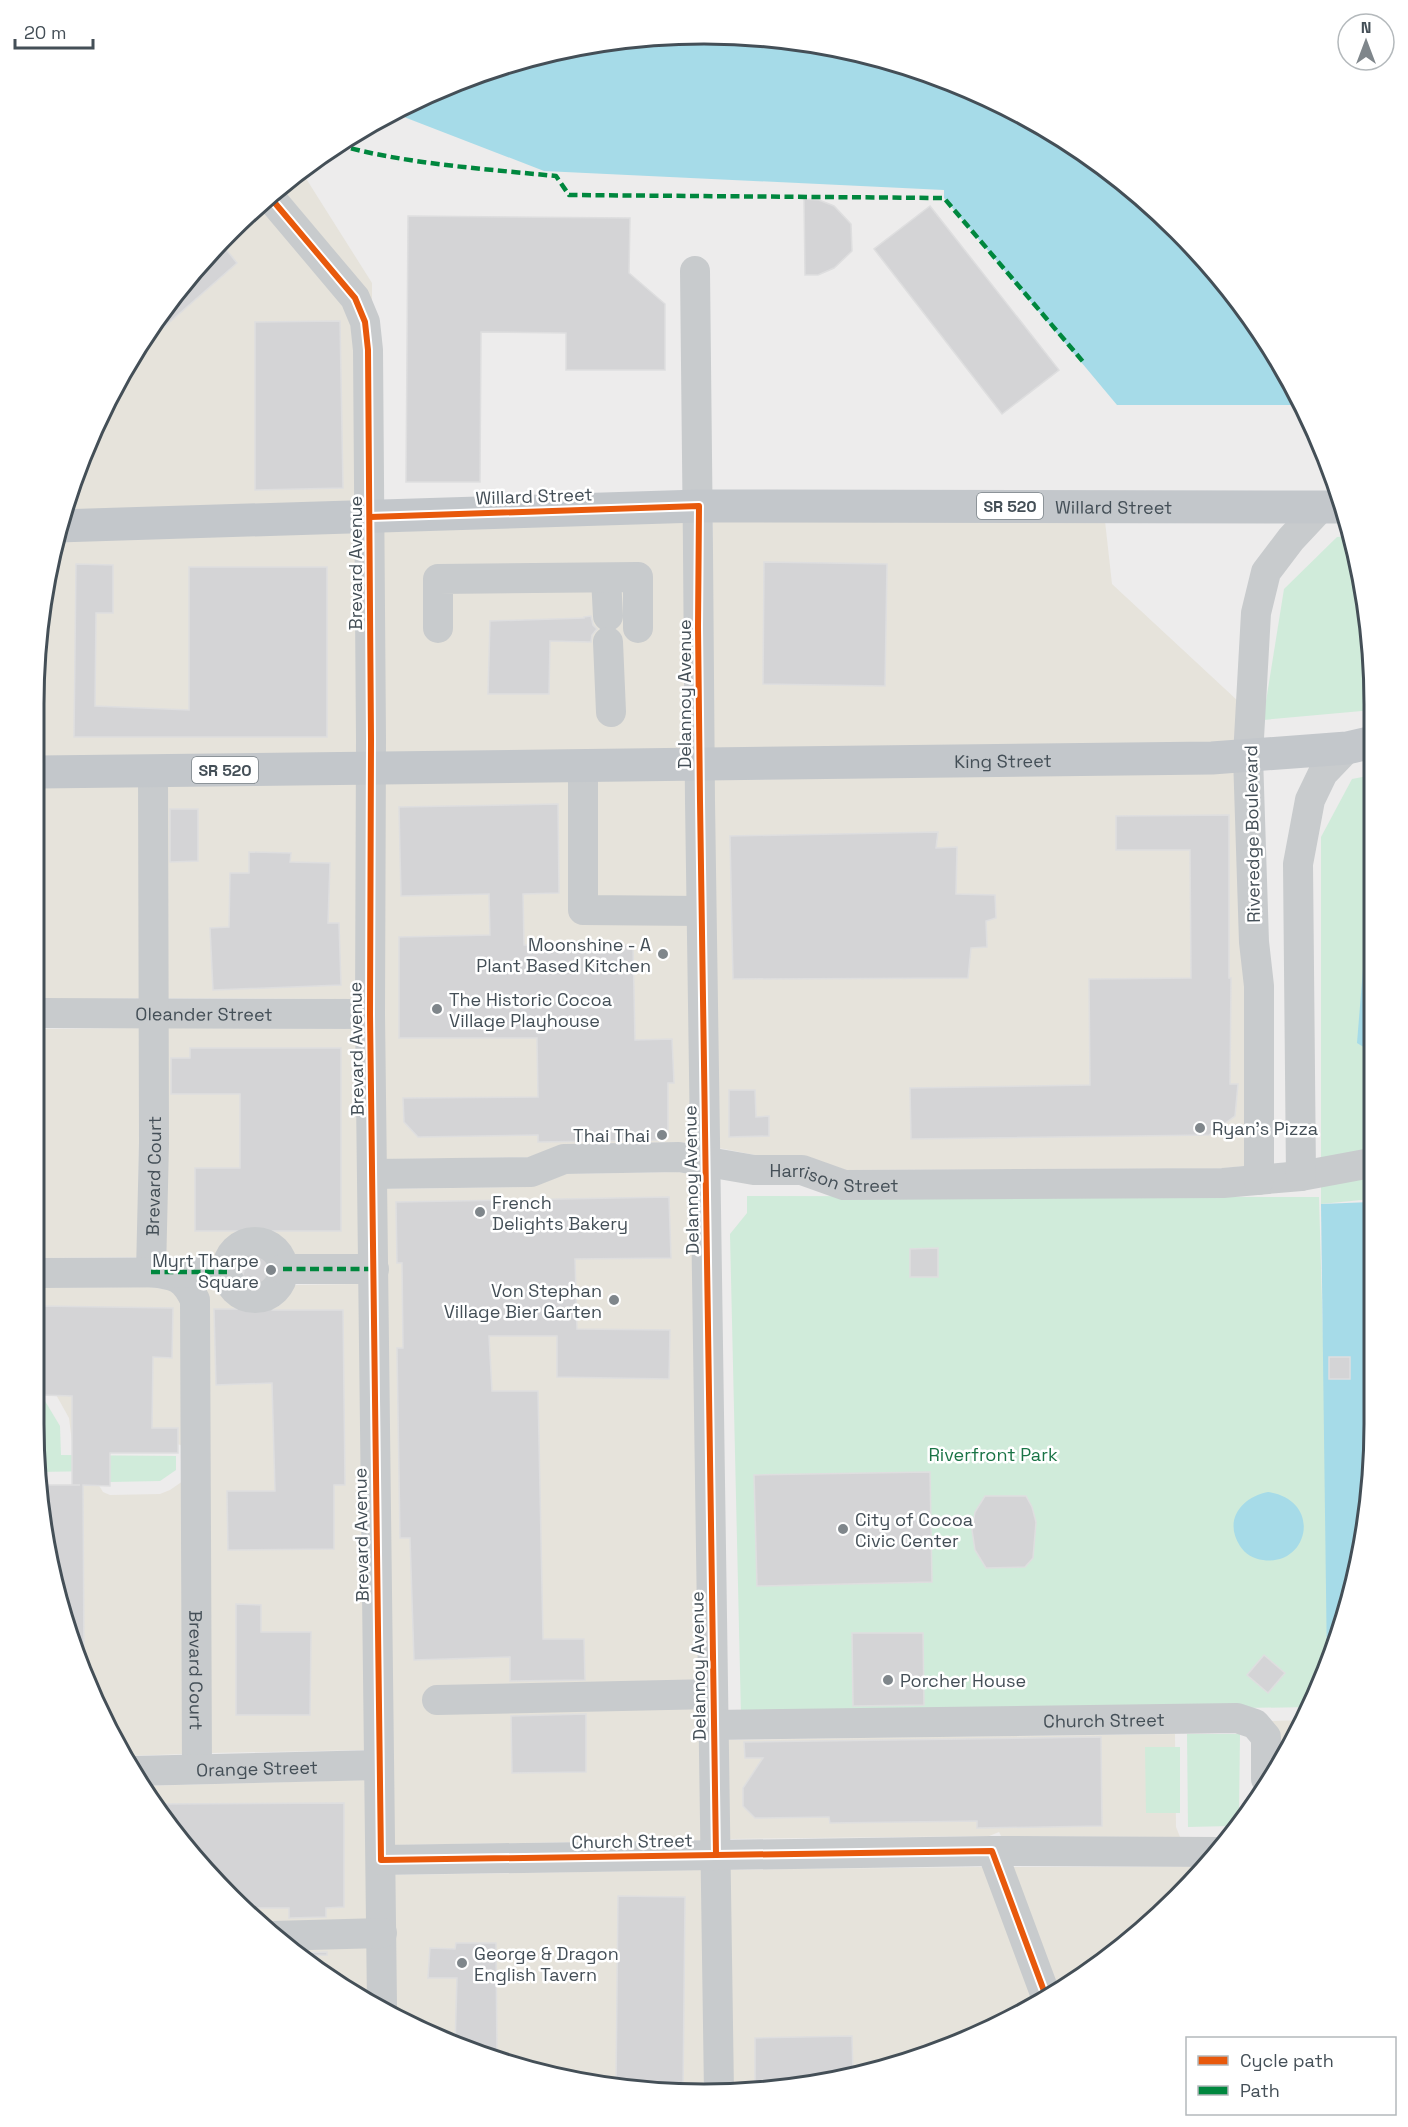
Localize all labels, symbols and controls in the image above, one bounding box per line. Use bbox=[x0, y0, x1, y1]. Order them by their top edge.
scale bar bbox=[15, 12, 93, 50]
north arrow bbox=[1336, 12, 1396, 72]
text: N bbox=[1361, 17, 1371, 38]
text: 20 m bbox=[24, 21, 67, 44]
street label: Willard Street bbox=[475, 482, 593, 510]
road number: SR 520 bbox=[977, 493, 1043, 519]
street label: Willard Street bbox=[1055, 495, 1172, 518]
street label: Brevard Avenue bbox=[344, 496, 367, 630]
street label: Delannoy Avenue bbox=[673, 619, 696, 769]
street label: Riveredge Boulevard bbox=[1239, 745, 1265, 923]
street label: King Street bbox=[954, 748, 1052, 773]
road number: SR 520 bbox=[192, 757, 258, 783]
place label: Moonshine - A Plant Based Kitchen bbox=[476, 933, 651, 977]
marker: Moonshine - A Plant Based Kitchen bbox=[656, 947, 670, 961]
street label: Brevard Avenue bbox=[343, 982, 369, 1116]
place label: The Historic Cocoa Village Playhouse bbox=[449, 988, 612, 1032]
street label: Oleander Street bbox=[135, 1002, 273, 1025]
marker: The Historic Cocoa Village Playhouse bbox=[430, 1002, 444, 1016]
street label: Delannoy Avenue bbox=[678, 1105, 704, 1255]
street label: Brevard Court bbox=[140, 1116, 166, 1236]
place label: Ryan's Pizza bbox=[1212, 1117, 1318, 1140]
marker: Ryan's Pizza bbox=[1193, 1121, 1207, 1135]
place label: Thai Thai bbox=[573, 1124, 650, 1147]
marker: Thai Thai bbox=[655, 1128, 669, 1142]
street label: Harrison Street bbox=[770, 1159, 899, 1197]
place label: French Delights Bakery bbox=[492, 1191, 628, 1235]
marker: French Delights Bakery bbox=[473, 1205, 487, 1219]
place label: Myrt Tharpe Square bbox=[152, 1249, 259, 1293]
marker: Myrt Tharpe Square bbox=[264, 1263, 278, 1277]
place label: Von Stephan Village Bier Garten bbox=[444, 1279, 602, 1323]
marker: Von Stephan Village Bier Garten bbox=[607, 1293, 621, 1307]
park label: Riverfront Park bbox=[928, 1443, 1058, 1466]
street label: Brevard Avenue bbox=[348, 1468, 374, 1602]
place label: City of Cocoa Civic Center bbox=[855, 1508, 973, 1552]
marker: City of Cocoa Civic Center bbox=[836, 1522, 850, 1536]
street label: Delannoy Avenue bbox=[685, 1591, 711, 1741]
street label: Brevard Court bbox=[185, 1610, 208, 1730]
place label: Porcher House bbox=[900, 1669, 1026, 1692]
marker: Porcher House bbox=[881, 1673, 895, 1687]
street label: Church Street bbox=[1043, 1707, 1165, 1732]
street label: Orange Street bbox=[196, 1755, 318, 1781]
street label: Church Street bbox=[571, 1828, 693, 1854]
place label: George & Dragon English Tavern bbox=[474, 1942, 619, 1986]
marker: George & Dragon English Tavern bbox=[455, 1956, 469, 1970]
legend bbox=[1186, 2037, 1396, 2115]
text: Cycle path bbox=[1240, 2049, 1334, 2072]
text: Path bbox=[1240, 2079, 1280, 2102]

